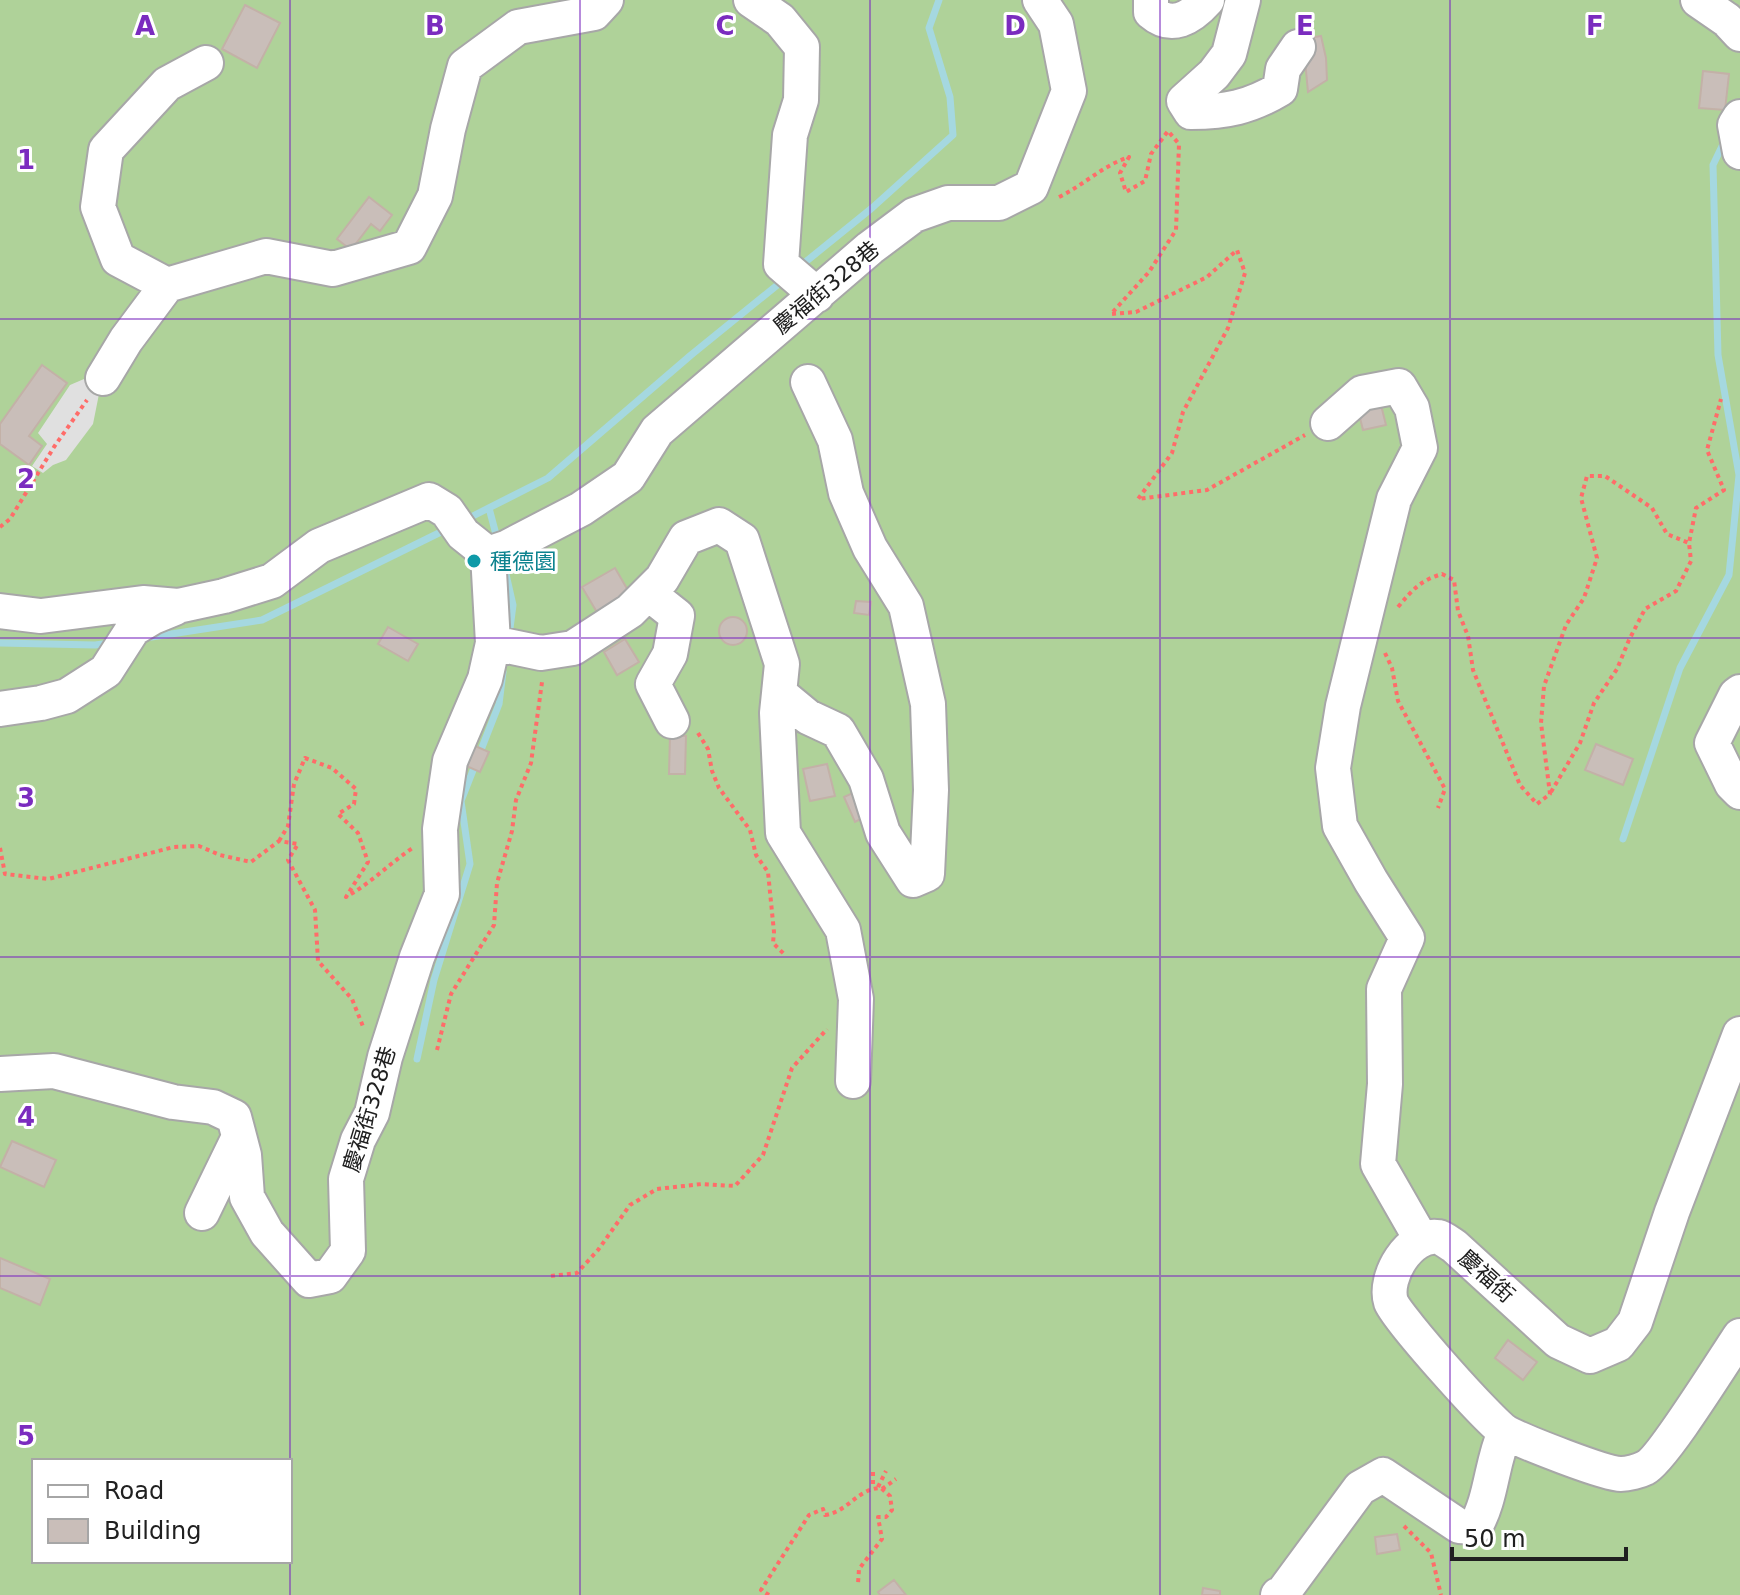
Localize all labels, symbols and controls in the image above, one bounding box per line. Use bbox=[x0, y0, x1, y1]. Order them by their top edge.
text: A bbox=[135, 11, 155, 41]
text: B bbox=[425, 11, 445, 41]
text: C bbox=[715, 11, 735, 41]
text: D bbox=[1004, 11, 1026, 41]
text: E bbox=[1296, 11, 1314, 41]
text: F bbox=[1586, 11, 1604, 41]
text: 1 bbox=[17, 145, 35, 175]
street label: 慶福街328巷 bbox=[768, 236, 884, 339]
text: 2 bbox=[17, 464, 35, 494]
place label: 種德園 bbox=[490, 549, 556, 574]
marker: 種德園 bbox=[465, 552, 483, 570]
text: 3 bbox=[17, 783, 35, 813]
street label: 慶福街328巷 bbox=[339, 1043, 400, 1175]
text: 4 bbox=[17, 1102, 35, 1132]
street label: 慶福街 bbox=[1454, 1245, 1520, 1308]
text: 5 bbox=[17, 1421, 35, 1451]
legend bbox=[32, 1459, 292, 1563]
text: Road bbox=[104, 1477, 164, 1505]
scale bar bbox=[1452, 1511, 1626, 1561]
text: Building bbox=[104, 1517, 201, 1545]
text: 50 m bbox=[1464, 1525, 1526, 1553]

